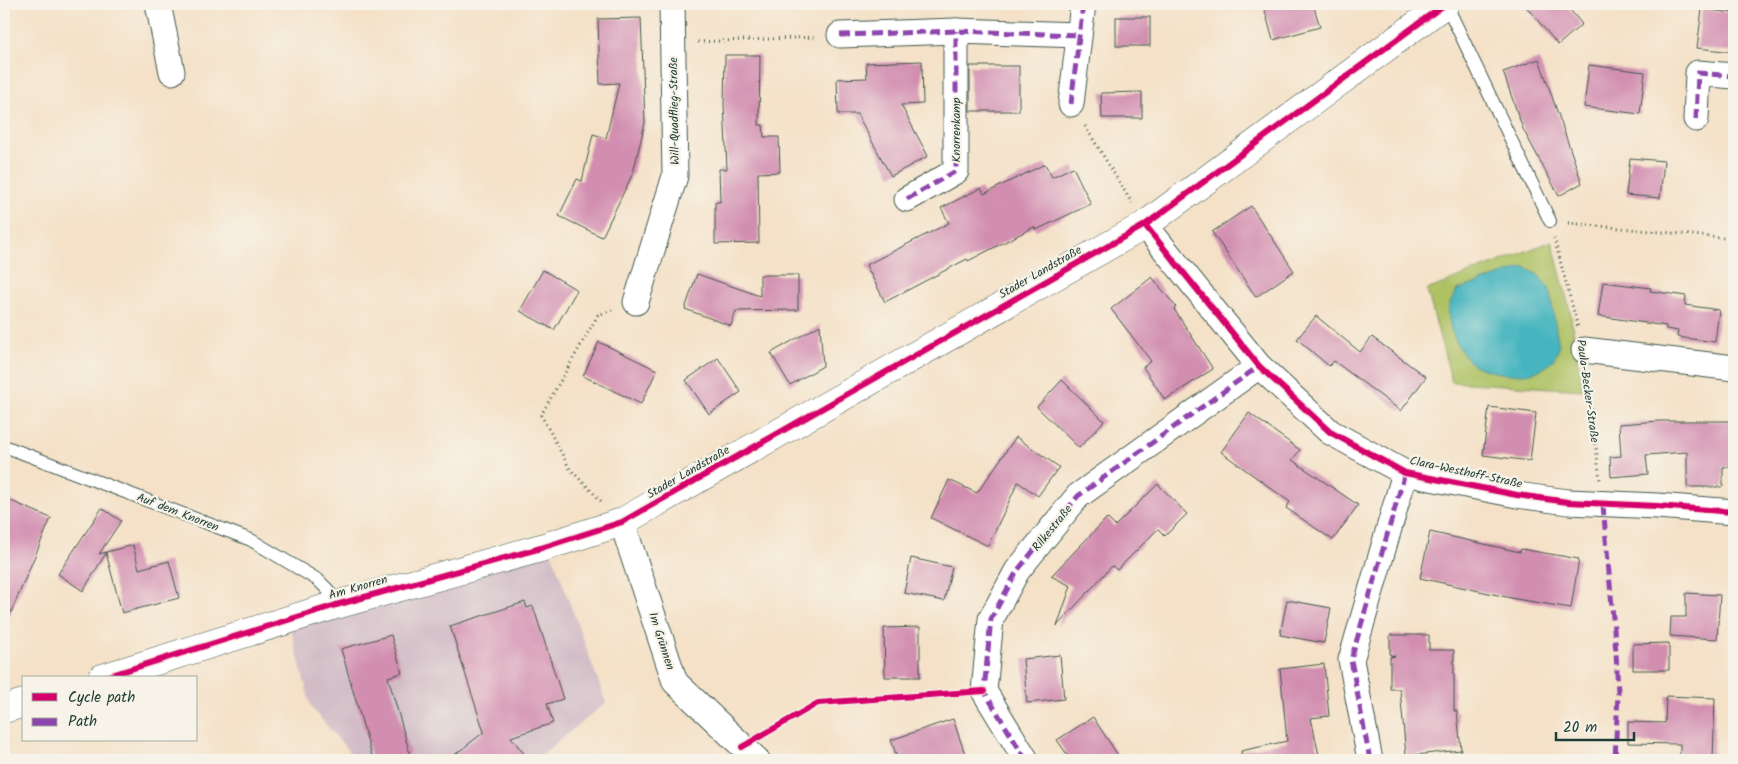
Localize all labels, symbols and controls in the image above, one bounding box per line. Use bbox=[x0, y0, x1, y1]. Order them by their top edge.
street label: Will-Quadflieg-Straße bbox=[664, 56, 685, 165]
street label: Knorrenkamp bbox=[947, 97, 966, 163]
street label: Stader Landstraße bbox=[995, 241, 1086, 304]
street label: Paula-Becker-Straße bbox=[1571, 338, 1604, 444]
street label: Stader Landstraße bbox=[643, 441, 734, 504]
street label: Clara-Westhoff-Straße bbox=[1408, 451, 1525, 494]
street label: Auf dem Knorren bbox=[134, 488, 222, 537]
street label: Rilkestraße bbox=[1028, 500, 1078, 556]
street label: Am Knorren bbox=[327, 570, 390, 605]
street label: Im Grünnen bbox=[643, 610, 680, 672]
legend bbox=[22, 676, 198, 742]
text: Cycle path bbox=[68, 686, 135, 710]
scale bar bbox=[1556, 709, 1633, 741]
text: Path bbox=[68, 710, 97, 734]
text: 20 m bbox=[1563, 716, 1597, 740]

